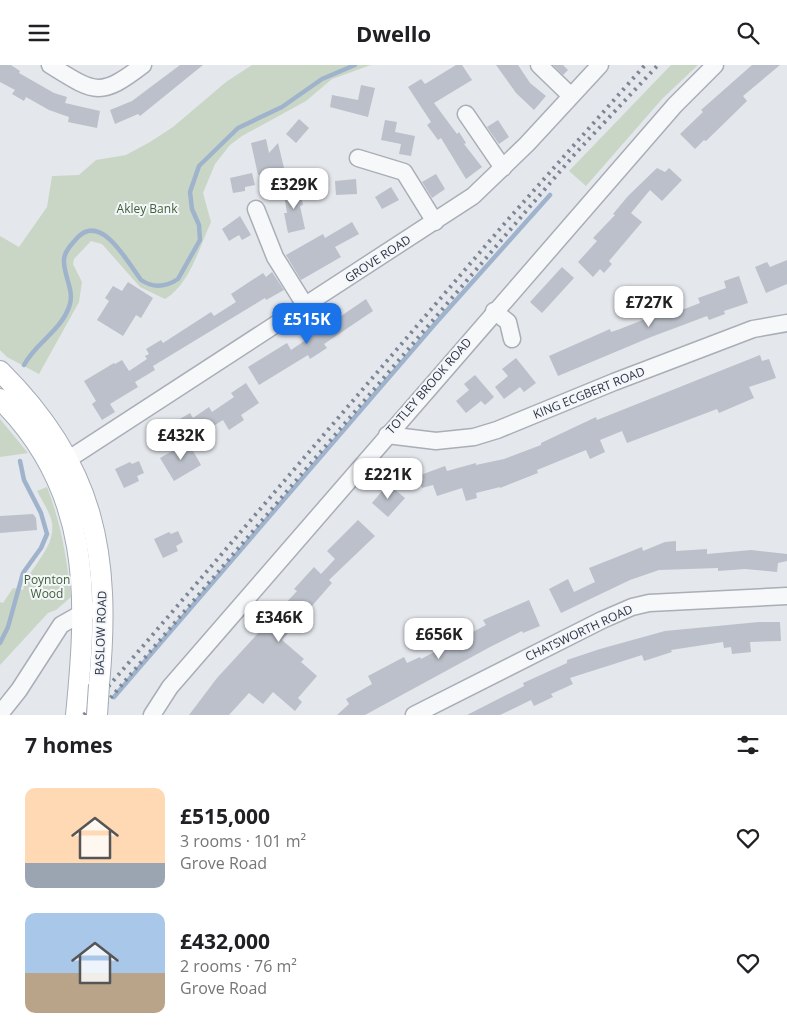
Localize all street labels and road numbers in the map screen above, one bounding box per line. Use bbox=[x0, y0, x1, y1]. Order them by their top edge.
street label: GROVE ROAD bbox=[341, 231, 414, 286]
street label: TOTLEY BROOK ROAD bbox=[382, 334, 475, 438]
street label: KING ECGBERT ROAD bbox=[530, 362, 647, 423]
street label: BASLOW ROAD bbox=[91, 590, 110, 676]
street label: CHATSWORTH ROAD bbox=[522, 600, 635, 665]

